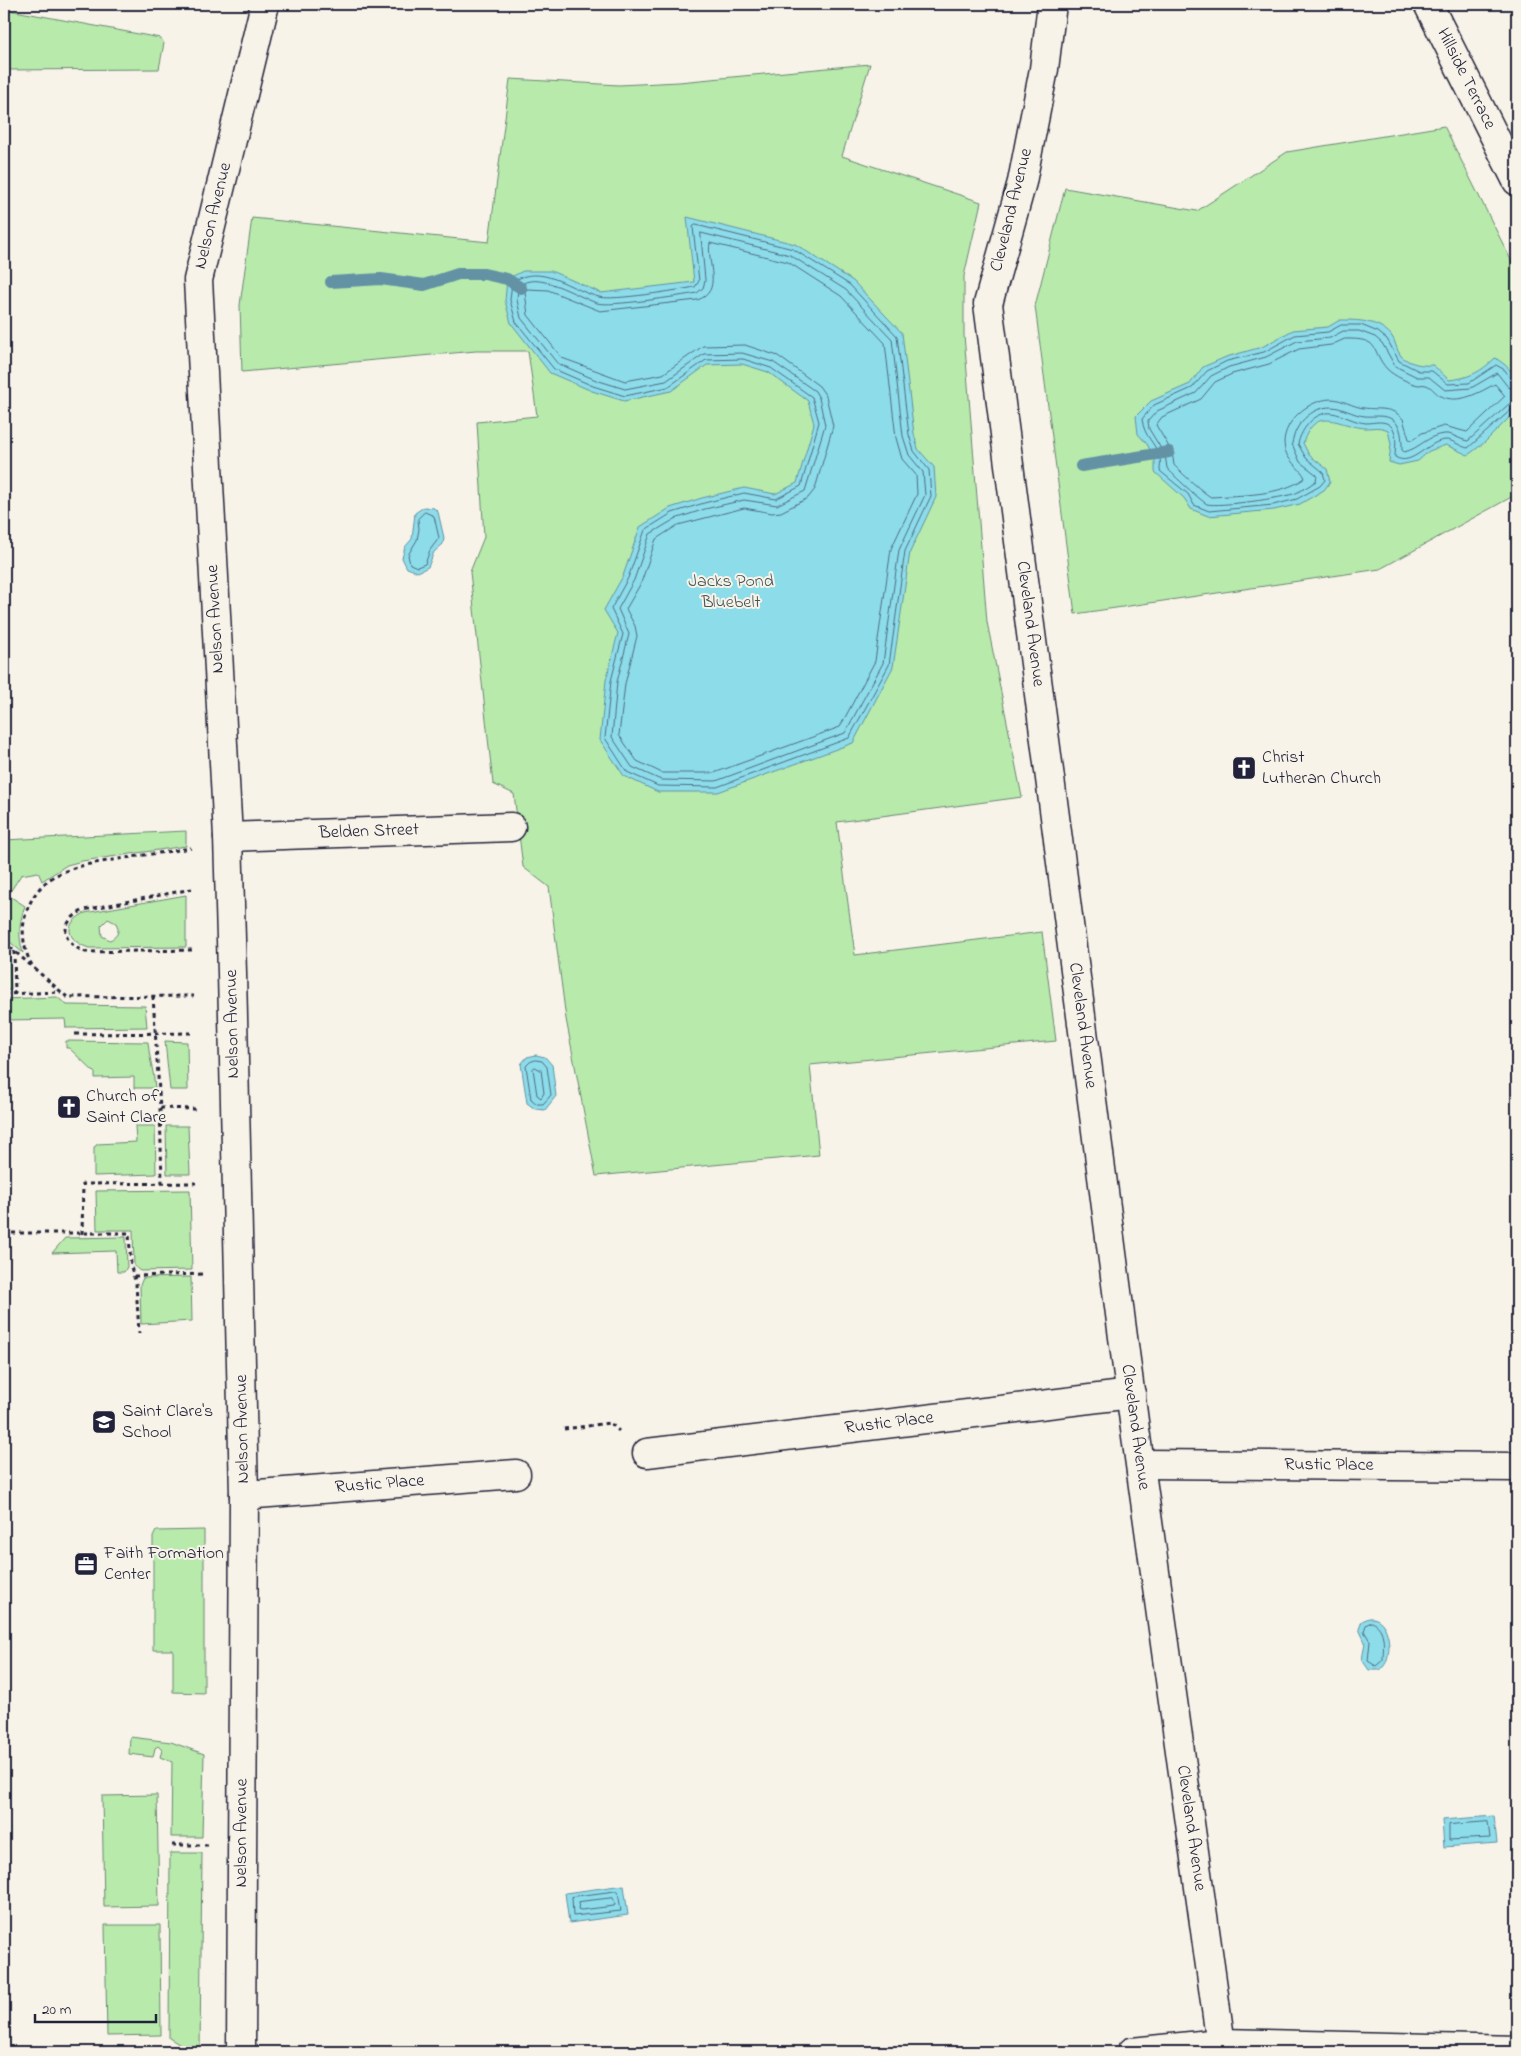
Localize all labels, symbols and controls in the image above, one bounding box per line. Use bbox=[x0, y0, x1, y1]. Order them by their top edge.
street label: Hillside Terrace bbox=[1429, 24, 1503, 135]
street label: Cleveland Avenue bbox=[984, 145, 1040, 275]
street label: Nelson Avenue bbox=[188, 159, 239, 272]
street label: Cleveland Avenue bbox=[1009, 560, 1051, 689]
street label: Nelson Avenue bbox=[200, 563, 232, 674]
park label: Jacks Pond Bluebelt bbox=[688, 569, 774, 616]
place label: Christ Lutheran Church bbox=[1262, 745, 1381, 792]
church icon: Christ Lutheran Church bbox=[1231, 755, 1257, 781]
street label: Belden Street bbox=[317, 817, 419, 847]
street label: Cleveland Avenue bbox=[1061, 961, 1104, 1091]
street label: Nelson Avenue bbox=[219, 968, 247, 1079]
place label: Church of Saint Clare bbox=[86, 1084, 167, 1131]
church icon: Church of Saint Clare bbox=[56, 1094, 82, 1120]
street label: Cleveland Avenue bbox=[1114, 1363, 1157, 1493]
street label: Nelson Avenue bbox=[229, 1373, 257, 1484]
place label: Saint Clare's School bbox=[122, 1399, 213, 1446]
street label: Rustic Place bbox=[843, 1405, 936, 1442]
school or university icon: Saint Clare's School bbox=[91, 1409, 117, 1435]
street label: Rustic Place bbox=[1284, 1452, 1375, 1479]
street label: Rustic Place bbox=[334, 1468, 426, 1501]
place label: Faith Formation Center bbox=[103, 1541, 224, 1588]
office icon: Faith Formation Center bbox=[73, 1551, 99, 1577]
street label: Cleveland Avenue bbox=[1169, 1764, 1213, 1894]
street label: Nelson Avenue bbox=[229, 1777, 255, 1888]
scale bar bbox=[35, 1991, 156, 2023]
text: 20 m bbox=[42, 1999, 72, 2021]

